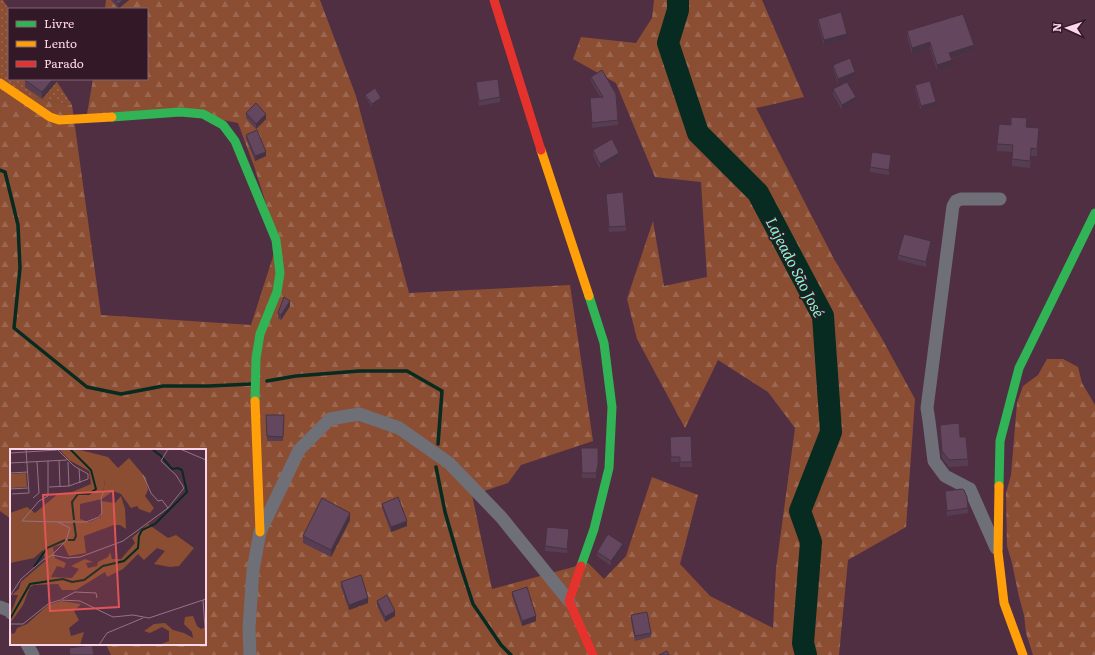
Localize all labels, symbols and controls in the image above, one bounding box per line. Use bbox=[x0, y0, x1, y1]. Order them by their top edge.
legend bbox=[8, 8, 148, 80]
north arrow bbox=[1047, 8, 1087, 48]
text: Livre bbox=[44, 14, 74, 32]
text: N bbox=[1048, 22, 1064, 32]
text: Lento bbox=[44, 34, 77, 52]
text: Parado bbox=[44, 54, 84, 72]
water label: Lajeado São José bbox=[761, 213, 831, 321]
inset map bbox=[10, 449, 206, 645]

